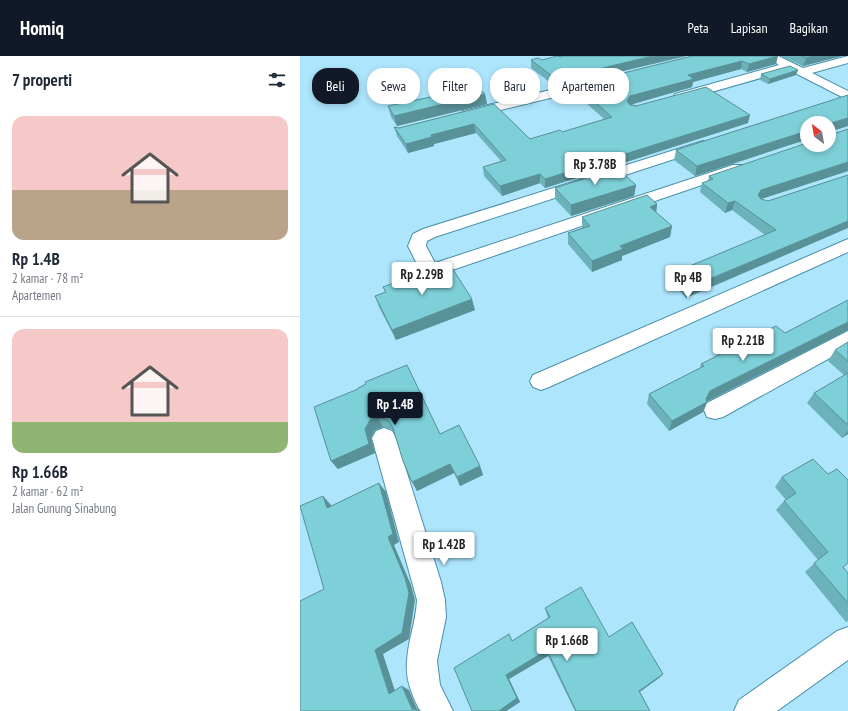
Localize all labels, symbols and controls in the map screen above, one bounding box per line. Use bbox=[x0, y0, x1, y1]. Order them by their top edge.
text: Homiq bbox=[20, 16, 64, 40]
text: Peta bbox=[688, 19, 709, 37]
text: Lapisan bbox=[731, 19, 768, 37]
text: Bagikan bbox=[790, 19, 828, 37]
chip: Beli bbox=[312, 68, 359, 104]
chip: Sewa bbox=[367, 68, 420, 104]
chip: Filter bbox=[428, 68, 482, 104]
chip: Baru bbox=[490, 68, 540, 104]
chip: Apartemen bbox=[548, 68, 629, 104]
text: 7 properti bbox=[12, 69, 72, 91]
icon: filters bbox=[266, 69, 288, 91]
north arrow bbox=[800, 116, 836, 152]
map controls bbox=[800, 116, 836, 152]
icon: home bbox=[114, 142, 186, 214]
pin: Rp 3.78B bbox=[554, 152, 636, 186]
text: Rp 3.78B bbox=[574, 156, 616, 173]
text: Rp 1.4B bbox=[12, 248, 60, 270]
pin: Rp 2.29B bbox=[381, 262, 463, 296]
pin: Rp 4B bbox=[660, 265, 716, 299]
text: Rp 2.29B bbox=[401, 266, 443, 283]
text: Rp 4B bbox=[674, 269, 702, 286]
text: 2 kamar · 78 m² bbox=[12, 270, 84, 287]
text: Apartemen bbox=[12, 287, 61, 304]
pin: Rp 2.21B bbox=[702, 328, 784, 362]
text: Rp 2.21B bbox=[722, 332, 764, 349]
icon: home bbox=[114, 355, 186, 427]
pin: Rp 1.4B bbox=[358, 392, 432, 426]
text: Rp 1.4B bbox=[377, 396, 413, 413]
text: Rp 1.66B bbox=[12, 461, 68, 483]
text: 2 kamar · 62 m² bbox=[12, 483, 84, 500]
text: Jalan Gunung Sinabung bbox=[12, 500, 116, 517]
pin: Rp 1.42B bbox=[403, 532, 485, 566]
text: Rp 1.42B bbox=[423, 536, 465, 553]
pin: Rp 1.66B bbox=[526, 628, 608, 662]
text: Rp 1.66B bbox=[546, 632, 588, 649]

